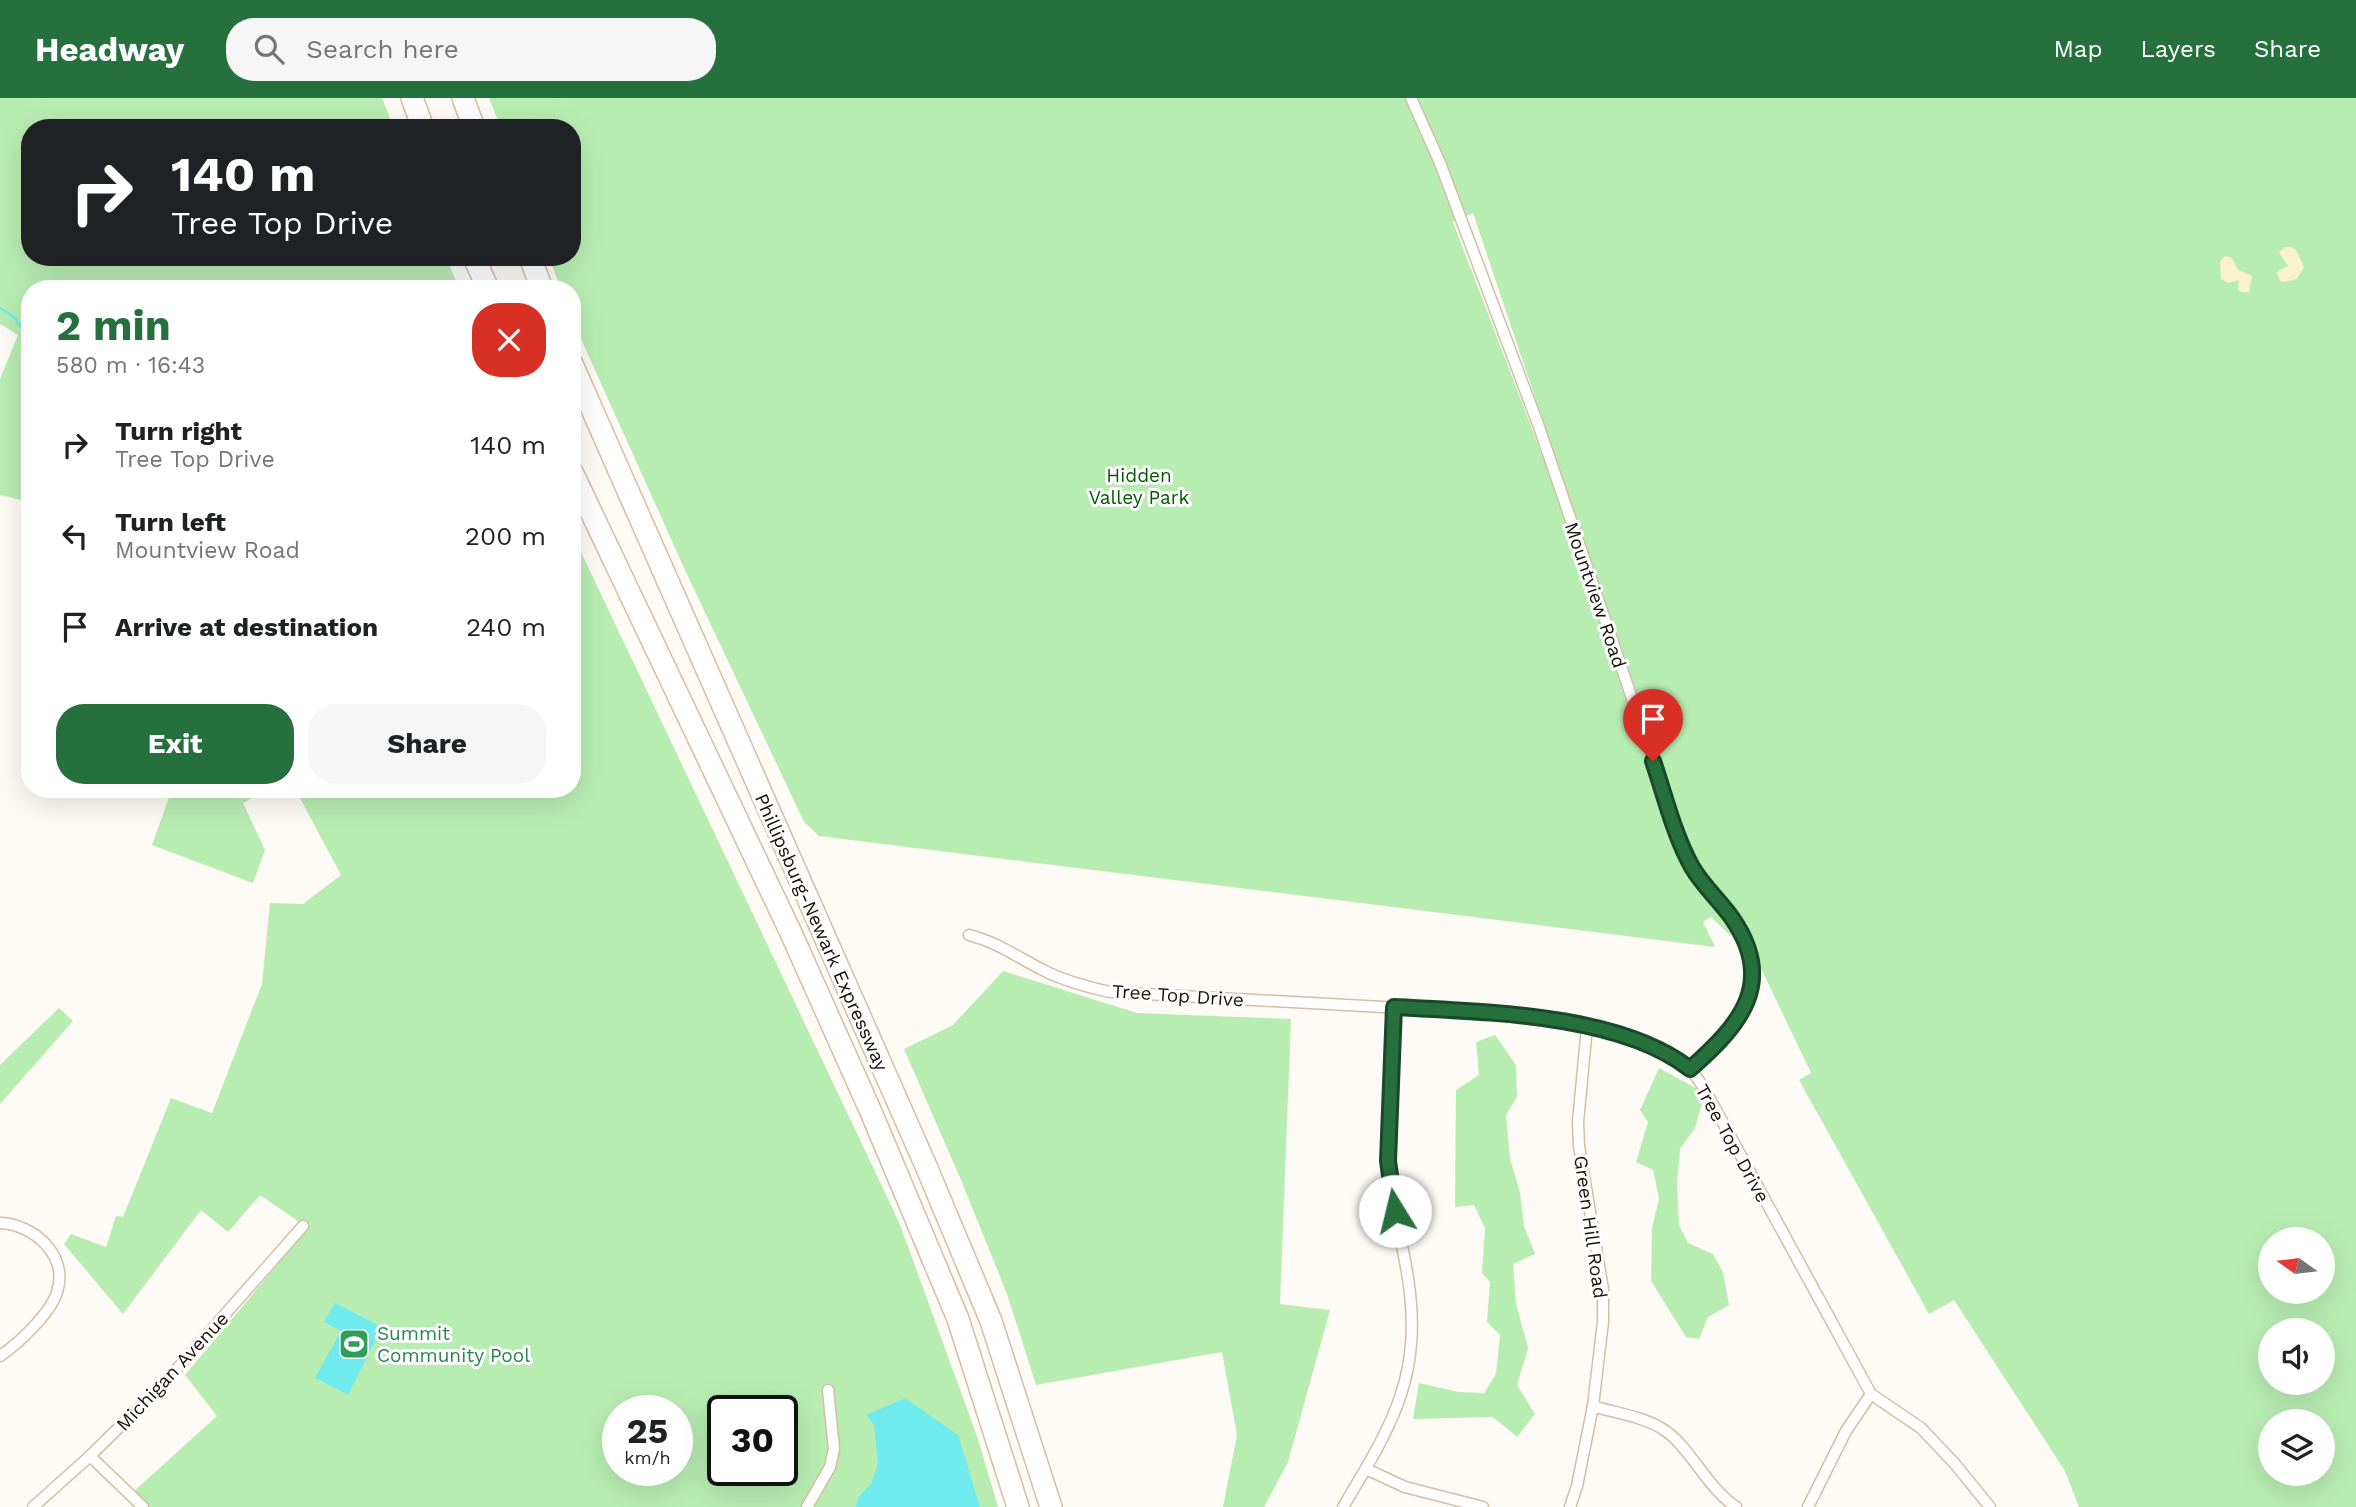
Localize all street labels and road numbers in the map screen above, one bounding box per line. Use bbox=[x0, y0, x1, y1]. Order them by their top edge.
street label: Mountview Road bbox=[1560, 519, 1631, 671]
street label: Phillipsburg-Newark Expressway bbox=[750, 790, 893, 1075]
street label: Tree Top Drive bbox=[1111, 979, 1245, 1012]
street label: Tree Top Drive bbox=[1691, 1080, 1775, 1207]
street label: Green Hill Road bbox=[1569, 1154, 1612, 1300]
street label: Michigan Avenue bbox=[111, 1307, 233, 1436]

